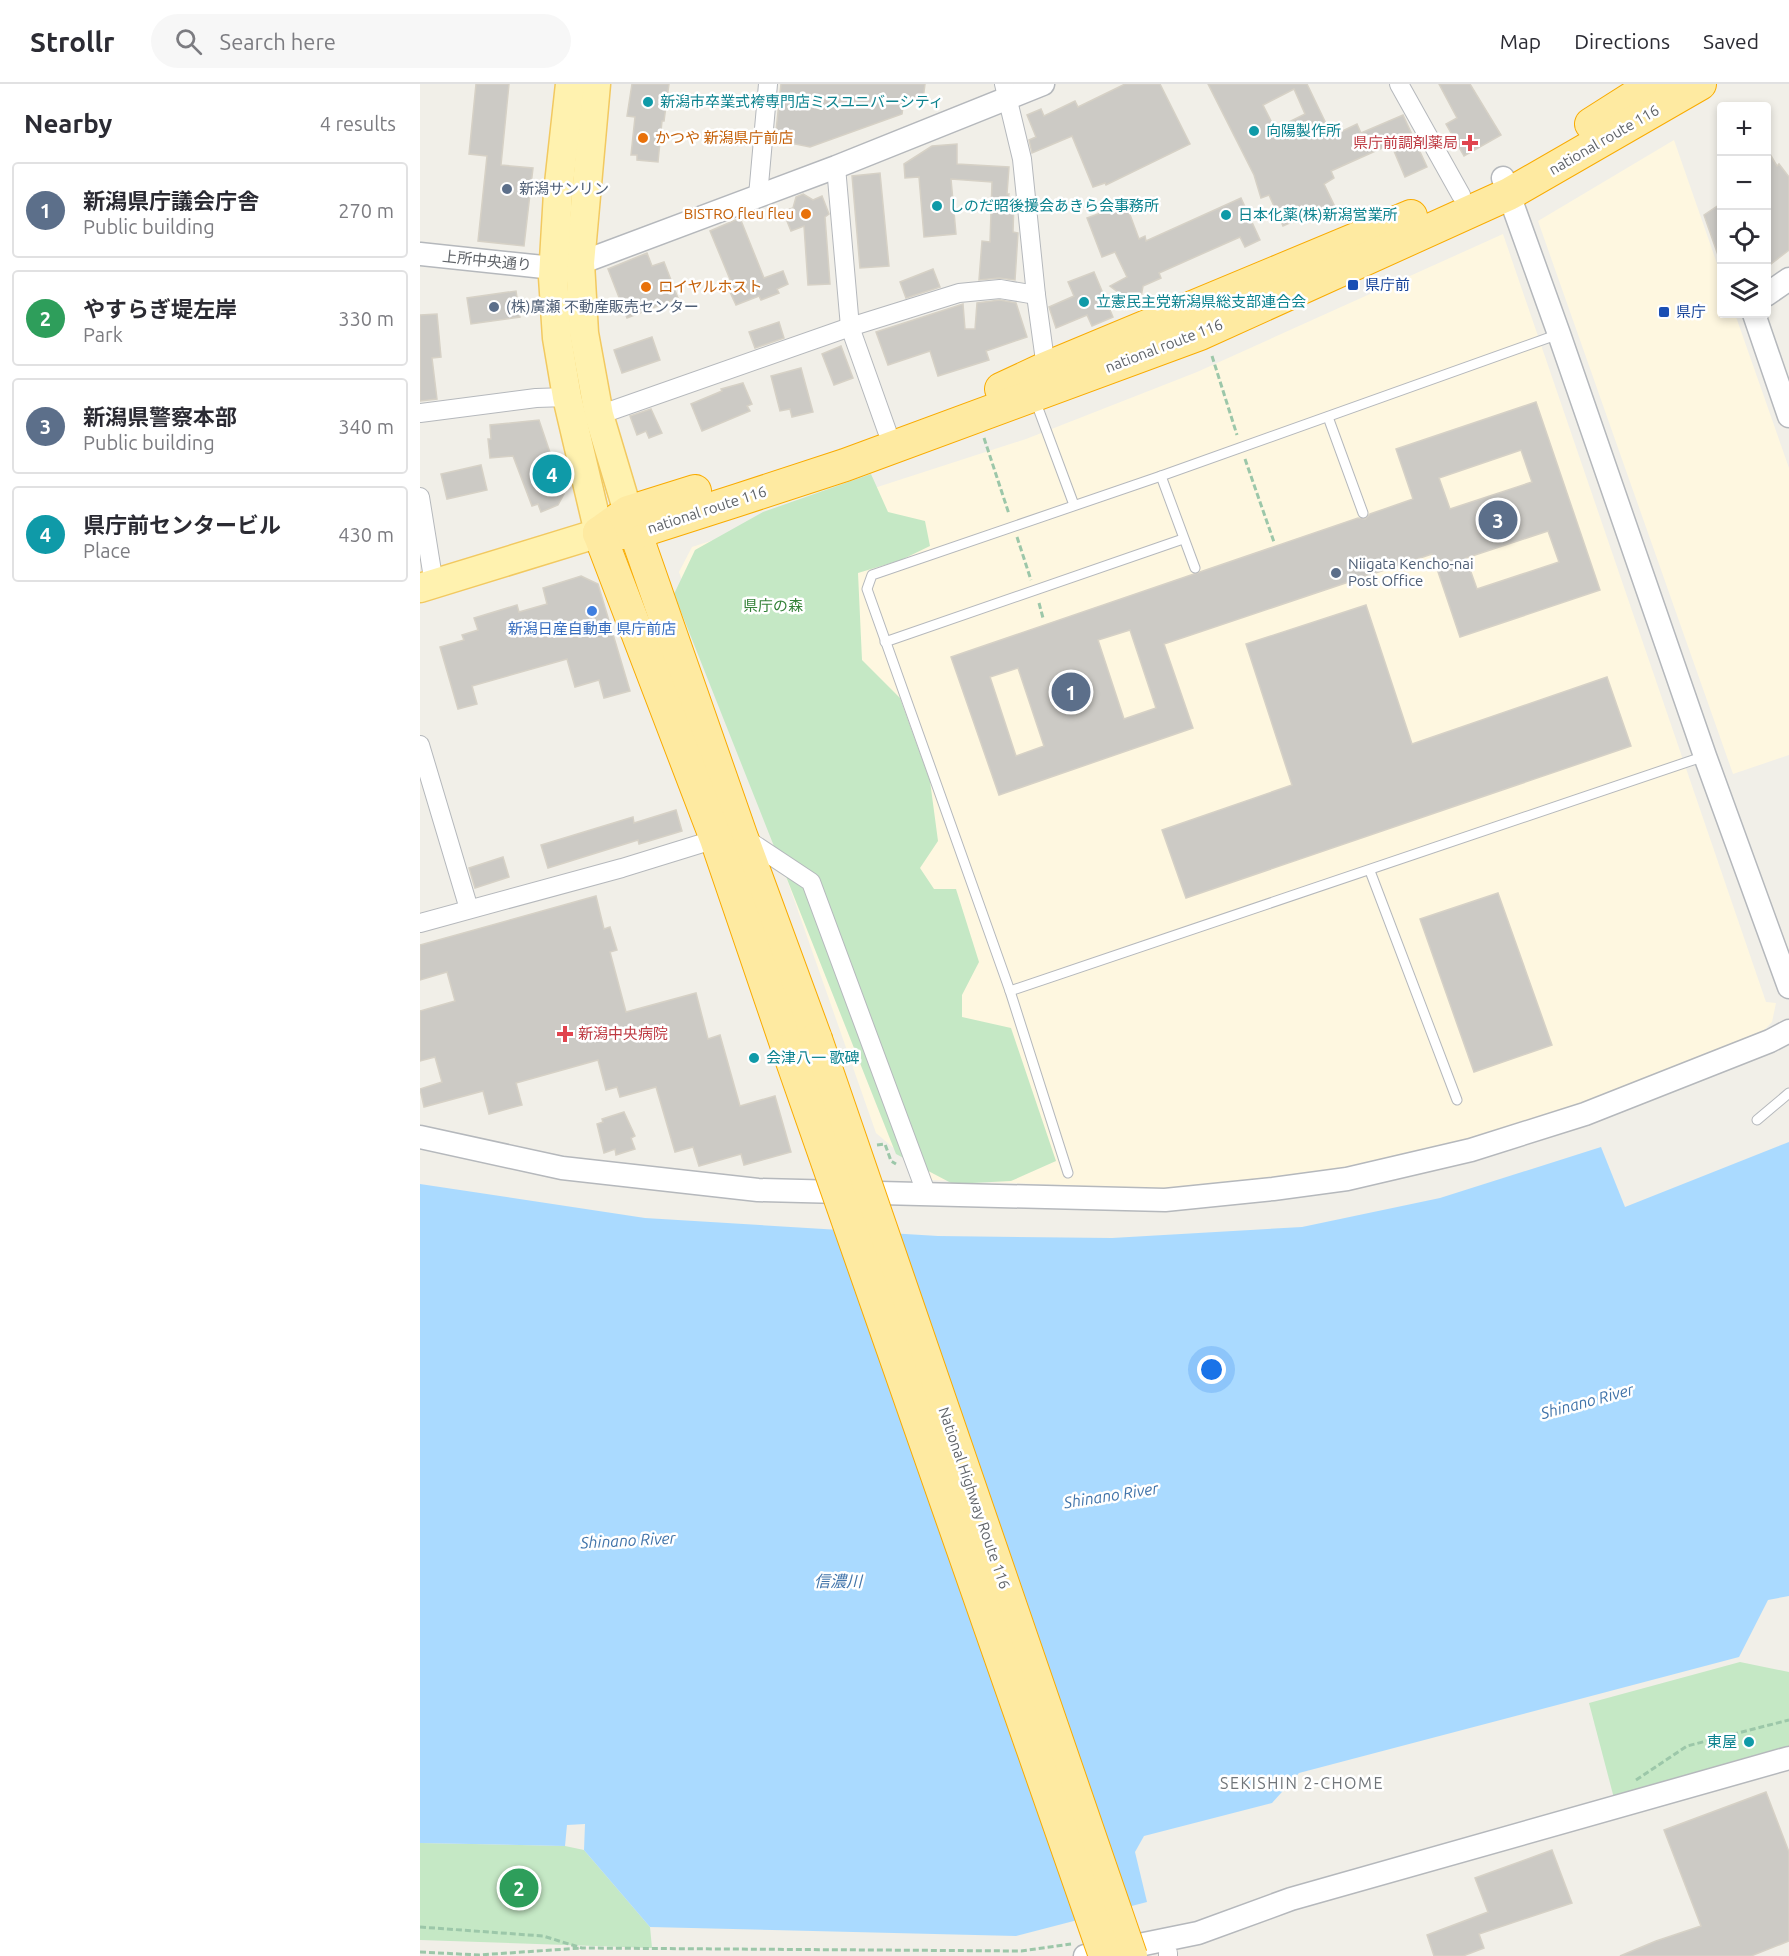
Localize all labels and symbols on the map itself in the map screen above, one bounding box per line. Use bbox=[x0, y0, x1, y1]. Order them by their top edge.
place label: 新潟市卒業式袴専門店ミスユニバーシティ bbox=[660, 93, 944, 110]
marker: 新潟市卒業式袴専門店ミスユニバーシティ bbox=[641, 95, 655, 109]
street label: national route 116 bbox=[1546, 101, 1662, 178]
place label: 向陽製作所 bbox=[1266, 122, 1341, 139]
marker: 向陽製作所 bbox=[1247, 124, 1261, 138]
place label: かつや 新潟県庁前店 bbox=[655, 129, 793, 146]
marker: かつや 新潟県庁前店 bbox=[636, 131, 650, 145]
place label: 県庁前調剤薬局 bbox=[1353, 134, 1458, 151]
marker: 県庁前調剤薬局 bbox=[1463, 136, 1477, 150]
place label: 新潟サンリン bbox=[519, 180, 609, 197]
marker: 新潟サンリン bbox=[500, 182, 514, 196]
place label: しのだ昭後援会あきら会事務所 bbox=[949, 197, 1159, 214]
marker: しのだ昭後援会あきら会事務所 bbox=[930, 199, 944, 213]
place label: BISTRO fleu fleu bbox=[684, 205, 794, 222]
place label: 日本化薬(株)新潟営業所 bbox=[1238, 206, 1397, 223]
marker: BISTRO fleu fleu bbox=[799, 207, 813, 221]
marker: 日本化薬(株)新潟営業所 bbox=[1219, 208, 1233, 222]
street label: 上所中央通り bbox=[441, 247, 533, 274]
place label: 県庁前 bbox=[1365, 276, 1410, 293]
place label: ロイヤルホスト bbox=[658, 278, 763, 295]
marker: 県庁前 bbox=[1346, 278, 1360, 292]
marker: ロイヤルホスト bbox=[639, 280, 653, 294]
place label: 立憲民主党新潟県総支部連合会 bbox=[1096, 293, 1306, 310]
marker: 立憲民主党新潟県総支部連合会 bbox=[1077, 295, 1091, 309]
place label: (株)廣瀬 不動産販売センター bbox=[506, 298, 699, 315]
marker: (株)廣瀬 不動産販売センター bbox=[487, 300, 501, 314]
place label: 県庁 bbox=[1676, 303, 1706, 320]
marker: 県庁 bbox=[1657, 305, 1671, 319]
street label: national route 116 bbox=[1103, 315, 1225, 376]
pin: 4 bbox=[532, 452, 572, 496]
street label: national route 116 bbox=[645, 482, 769, 537]
pin: 3 bbox=[1478, 498, 1518, 542]
place label: Niigata Kencho-nai Post Office bbox=[1348, 555, 1474, 589]
marker: Niigata Kencho-nai Post Office bbox=[1329, 566, 1343, 580]
park label: 県庁の森 bbox=[743, 597, 803, 614]
marker: 新潟日産自動車 県庁前店 bbox=[585, 604, 599, 618]
place label: 新潟日産自動車 県庁前店 bbox=[508, 620, 676, 637]
pin: 1 bbox=[1052, 670, 1090, 714]
marker: 新潟中央病院 bbox=[556, 1025, 574, 1043]
place label: 新潟中央病院 bbox=[578, 1025, 668, 1042]
place label: 会津八一 歌碑 bbox=[766, 1049, 859, 1066]
marker: 会津八一 歌碑 bbox=[747, 1051, 761, 1065]
your location bbox=[1197, 1355, 1226, 1384]
water label: Shinano River bbox=[1538, 1380, 1636, 1422]
street label: National Highway Route 116 bbox=[935, 1405, 1014, 1591]
water label: Shinano River bbox=[1061, 1479, 1160, 1512]
water label: Shinano River bbox=[579, 1528, 677, 1552]
water label: 信濃川 bbox=[814, 1572, 864, 1590]
place label: 東屋 bbox=[1707, 1733, 1737, 1750]
marker: 東屋 bbox=[1742, 1735, 1756, 1749]
district label: SEKISHIN 2-CHOME bbox=[1220, 1774, 1384, 1792]
pin: 2 bbox=[500, 1866, 538, 1910]

